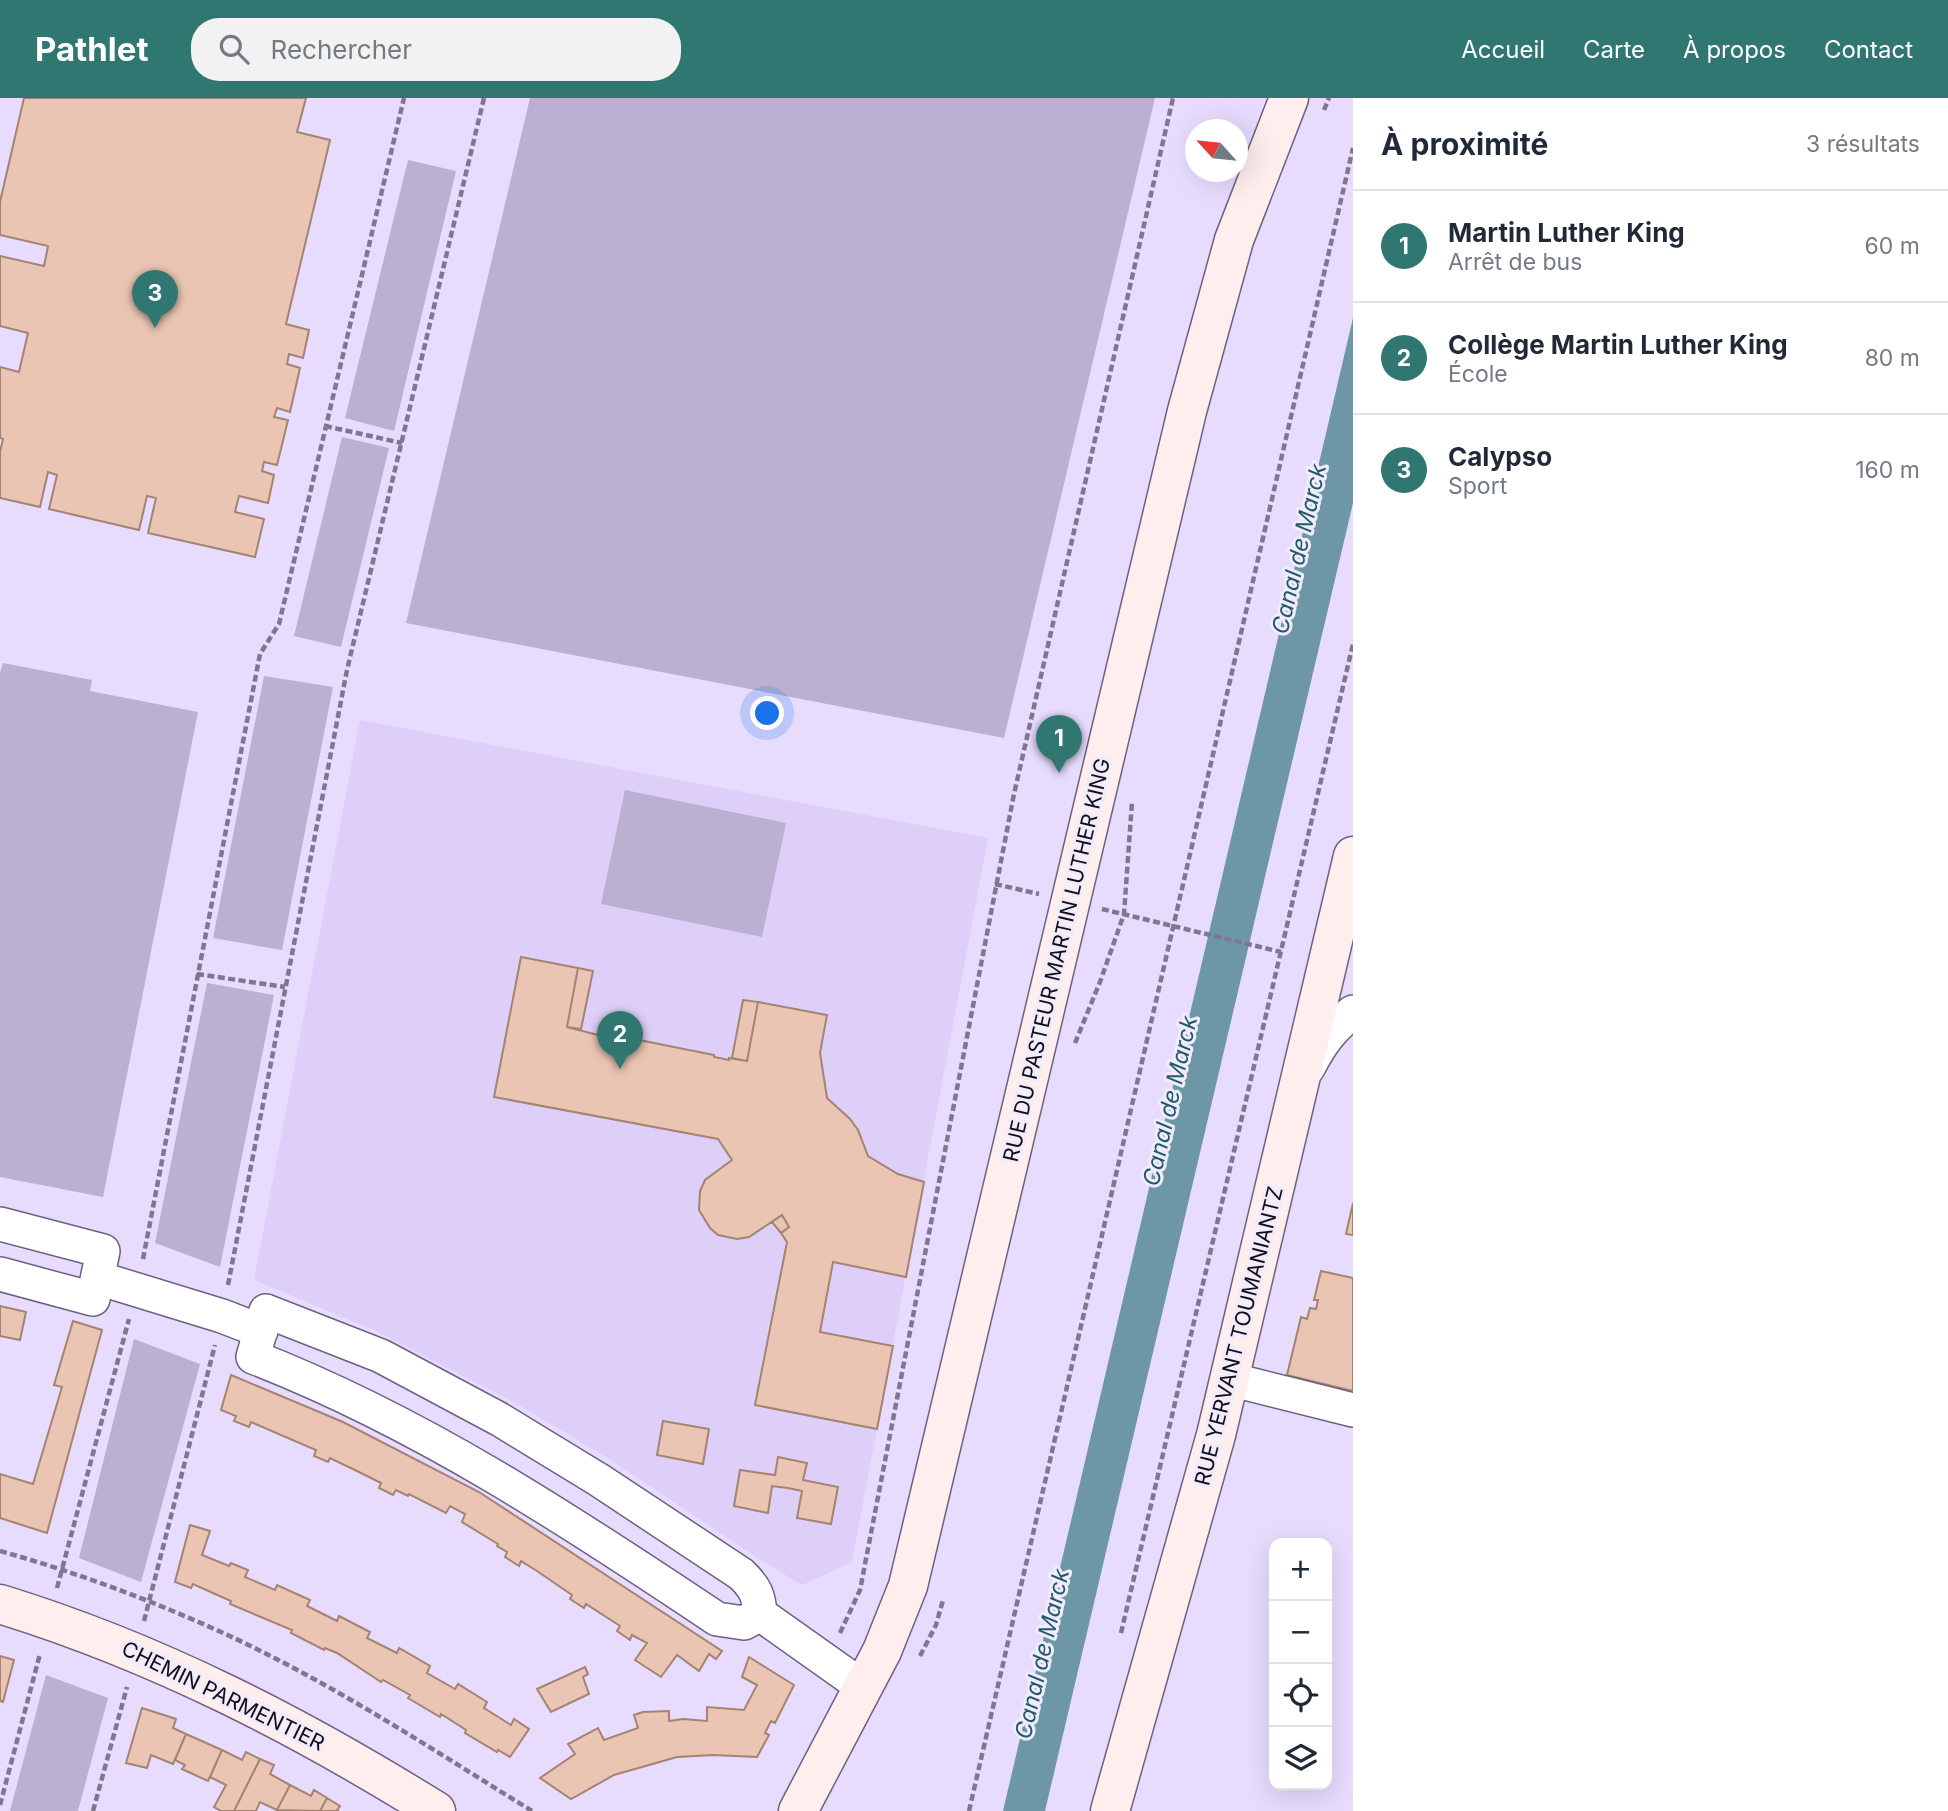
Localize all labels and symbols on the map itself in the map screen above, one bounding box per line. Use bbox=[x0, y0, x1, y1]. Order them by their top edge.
north arrow bbox=[1185, 119, 1248, 182]
pin: 3 bbox=[132, 270, 178, 328]
water label: Canal de Marck bbox=[1266, 461, 1332, 637]
your location bbox=[750, 696, 784, 730]
pin: 1 bbox=[1036, 715, 1082, 773]
street label: RUE DU PASTEUR MARTIN LUTHER KING bbox=[998, 756, 1115, 1164]
pin: 2 bbox=[597, 1011, 643, 1069]
water label: Canal de Marck bbox=[1137, 1013, 1203, 1189]
street label: RUE YERVANT TOUMANIANTZ bbox=[1189, 1184, 1288, 1488]
water label: Canal de Marck bbox=[1009, 1566, 1075, 1742]
street label: CHEMIN PARMENTIER bbox=[118, 1636, 329, 1756]

